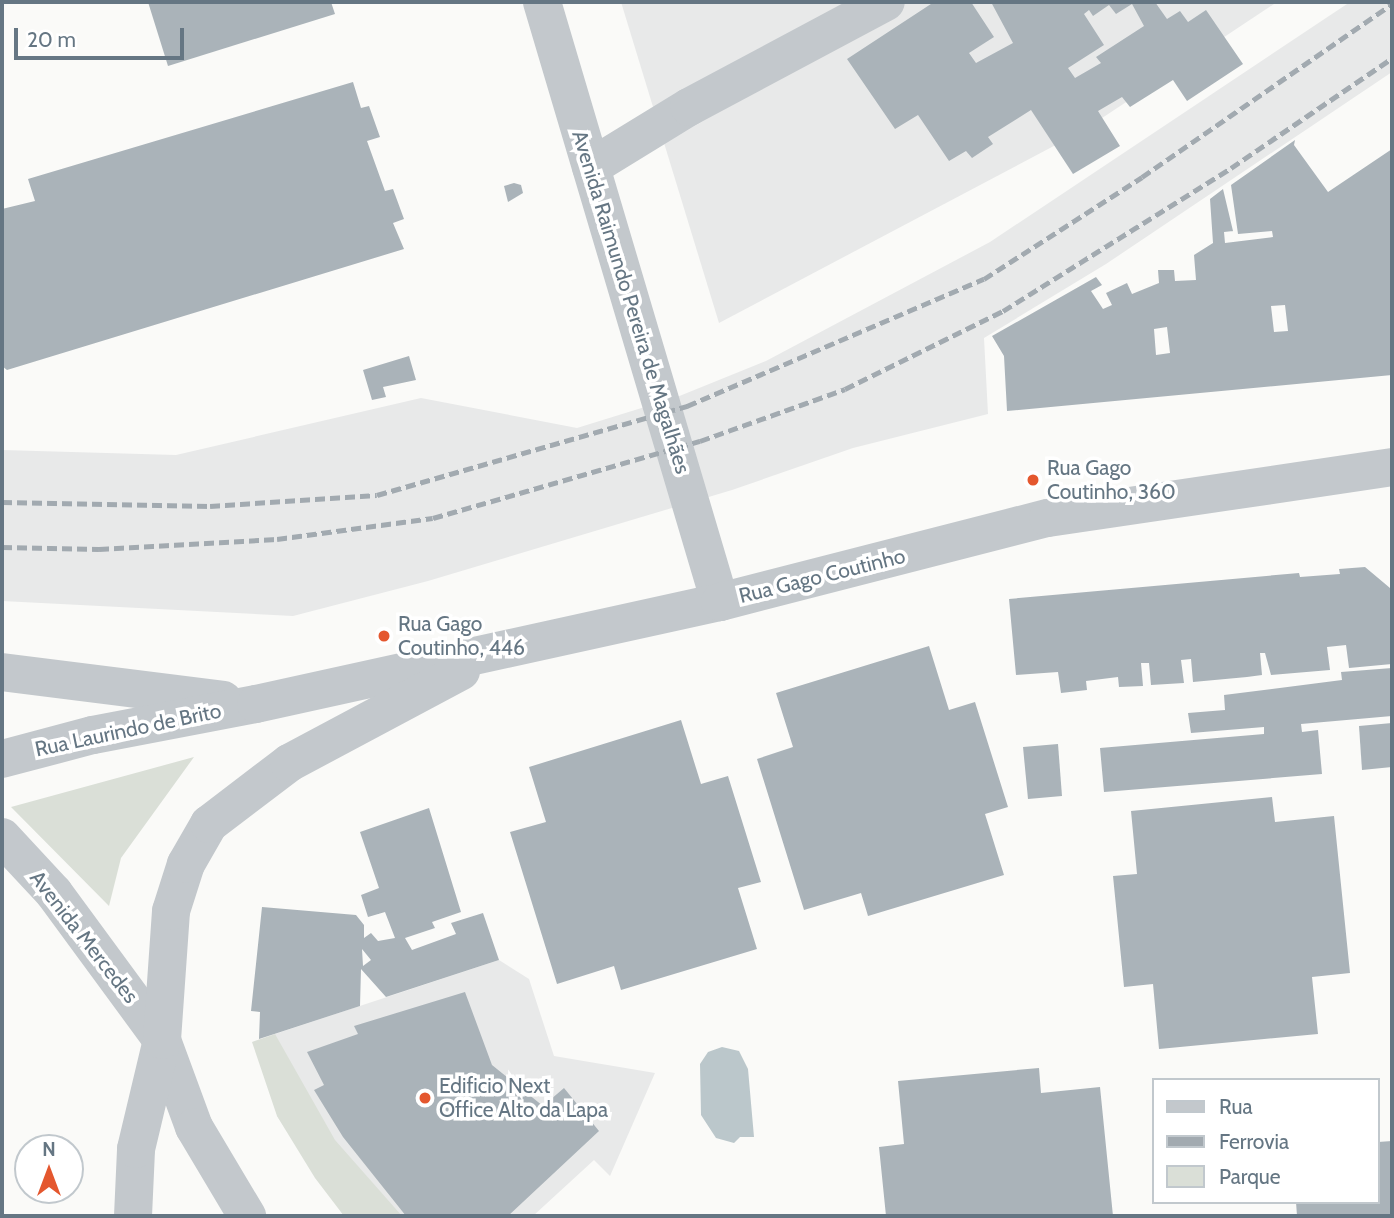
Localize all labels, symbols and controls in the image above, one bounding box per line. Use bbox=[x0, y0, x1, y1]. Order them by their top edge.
scale bar bbox=[18, 14, 187, 58]
text: 20 m bbox=[27, 27, 76, 52]
street label: Avenida Raimundo Pereira de Magalhães bbox=[567, 127, 695, 477]
place label: Rua Gago Coutinho, 360 bbox=[1047, 455, 1176, 505]
marker: Rua Gago Coutinho, 360 bbox=[1025, 472, 1041, 488]
street label: Rua Gago Coutinho bbox=[736, 543, 908, 609]
place label: Rua Gago Coutinho, 446 bbox=[398, 611, 525, 661]
marker: Rua Gago Coutinho, 446 bbox=[376, 628, 392, 644]
street label: Rua Laurindo de Brito bbox=[33, 698, 223, 762]
street label: Avenida Mercedes bbox=[25, 866, 143, 1008]
place label: Edificio Next Office Alto da Lapa bbox=[439, 1073, 608, 1123]
legend bbox=[1152, 1078, 1380, 1204]
marker: Edificio Next Office Alto da Lapa bbox=[417, 1090, 433, 1106]
text: Rua bbox=[1219, 1094, 1253, 1119]
text: Ferrovia bbox=[1219, 1129, 1289, 1154]
north arrow bbox=[14, 1134, 84, 1204]
text: N bbox=[42, 1138, 56, 1161]
text: Parque bbox=[1219, 1164, 1281, 1189]

